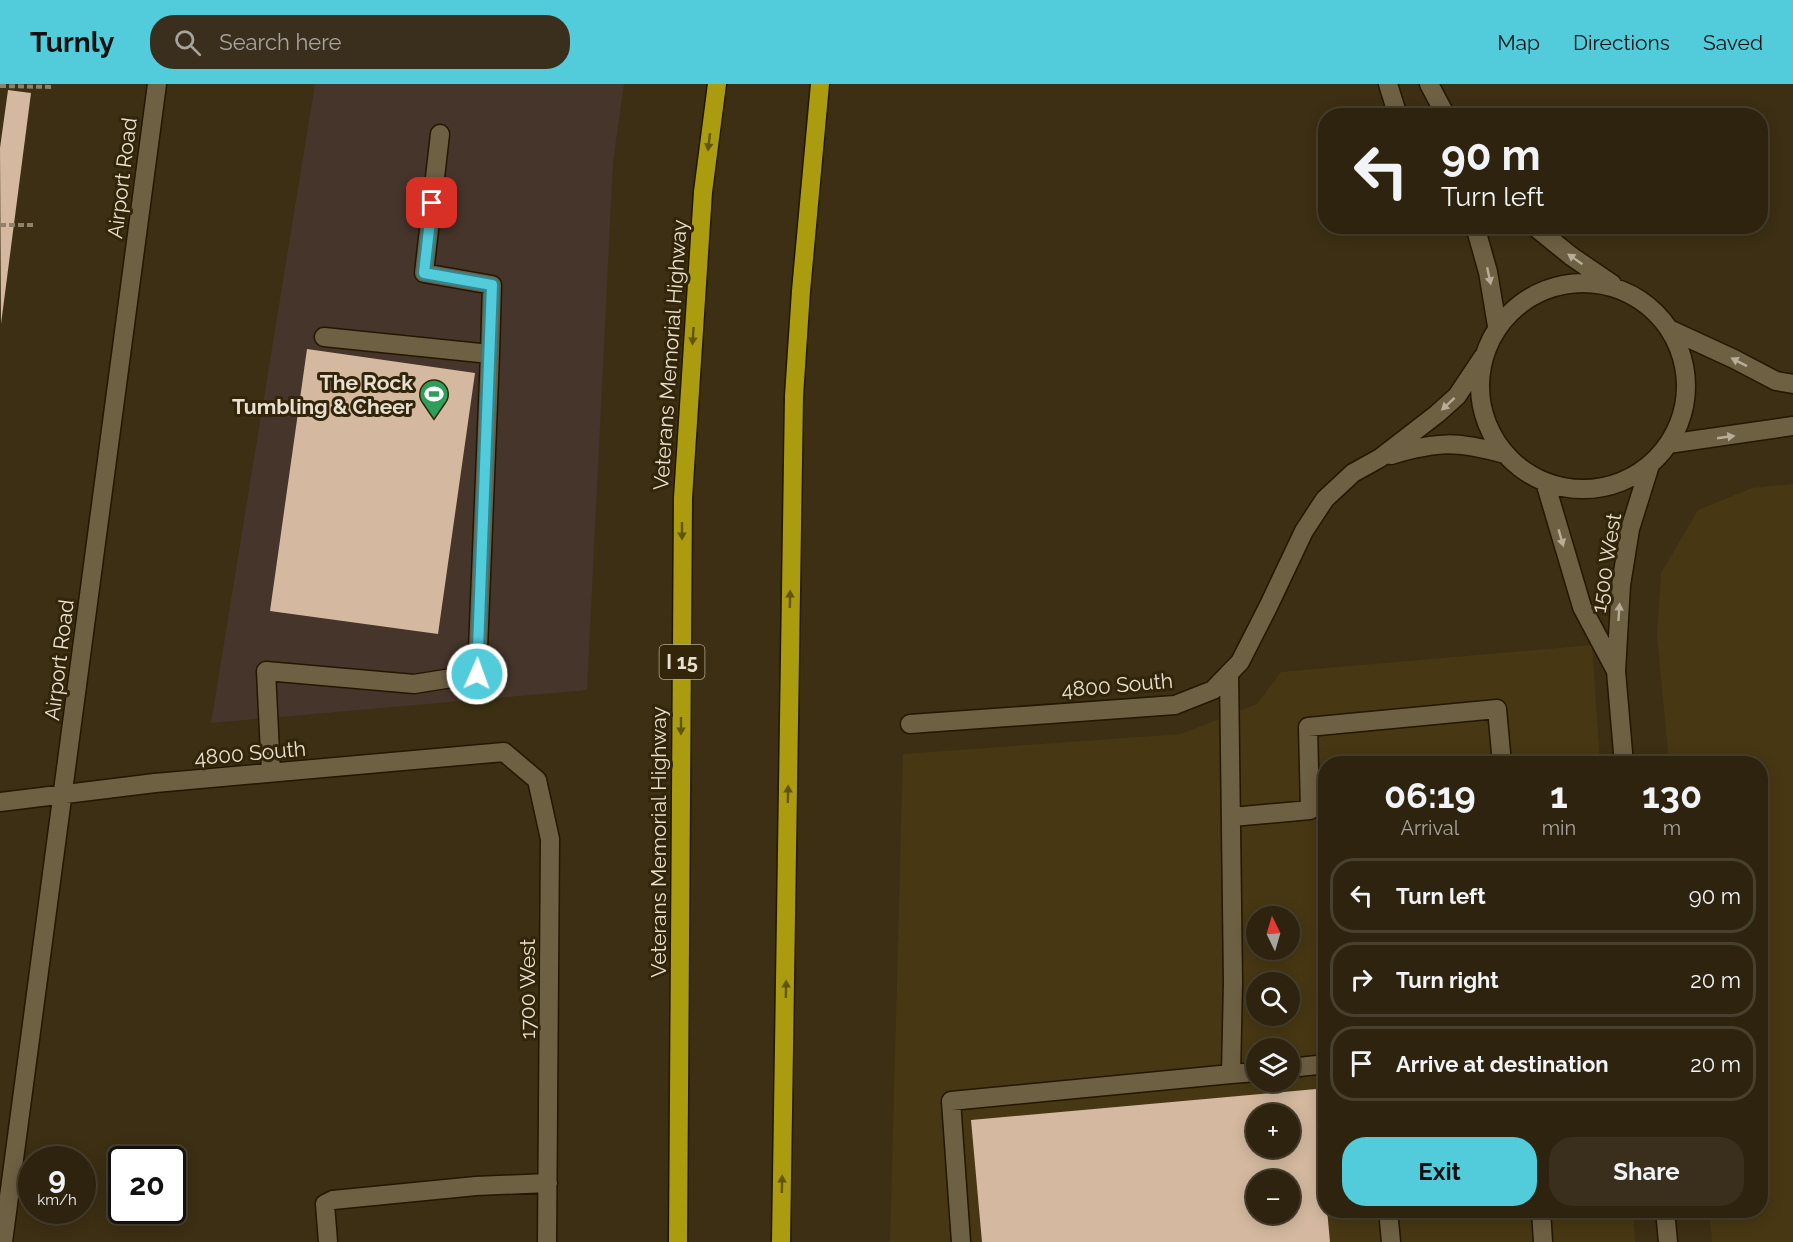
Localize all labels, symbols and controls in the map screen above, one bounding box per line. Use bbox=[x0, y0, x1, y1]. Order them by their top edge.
search box bbox=[150, 15, 570, 69]
text: Turnly bbox=[30, 26, 114, 59]
icon: search bbox=[171, 26, 204, 59]
text: Search here bbox=[219, 29, 341, 55]
text: Map bbox=[1497, 30, 1540, 55]
text: Directions bbox=[1573, 30, 1670, 55]
text: Saved bbox=[1703, 30, 1763, 55]
street label: Airport Road bbox=[102, 116, 142, 240]
text: 90 m bbox=[1441, 131, 1541, 180]
icon: left bbox=[1342, 132, 1420, 210]
one-way arrow bbox=[705, 133, 714, 152]
pin bbox=[406, 177, 457, 228]
text: Turn left bbox=[1441, 181, 1544, 212]
icon: arrive bbox=[415, 186, 448, 219]
street label: Veterans Memorial Highway bbox=[648, 219, 692, 491]
one-way arrow bbox=[1568, 253, 1584, 265]
one-way arrow bbox=[1484, 267, 1494, 285]
one-way arrow bbox=[689, 327, 698, 346]
one-way arrow bbox=[1731, 357, 1748, 367]
place label: The Rock Tumbling & Cheer bbox=[232, 370, 413, 419]
sports icon: The Rock Tumbling & Cheer bbox=[418, 378, 450, 420]
one-way arrow bbox=[1441, 397, 1456, 410]
one-way arrow bbox=[1717, 432, 1736, 441]
street label: 1500 West bbox=[1586, 511, 1626, 615]
one-way arrow bbox=[677, 521, 687, 540]
one-way arrow bbox=[1557, 529, 1566, 547]
one-way arrow bbox=[785, 589, 795, 608]
street label: Airport Road bbox=[39, 598, 79, 722]
one-way arrow bbox=[1615, 603, 1624, 622]
position arrow bbox=[445, 642, 509, 706]
road number: I 15 bbox=[660, 645, 704, 679]
street label: 4800 South bbox=[1060, 668, 1174, 702]
street label: Veterans Memorial Highway bbox=[646, 706, 671, 978]
one-way arrow bbox=[676, 716, 686, 735]
street label: 4800 South bbox=[193, 736, 307, 770]
text: 06:19 bbox=[1384, 774, 1476, 816]
text: 1 bbox=[1550, 774, 1568, 816]
text: 130 bbox=[1642, 774, 1702, 816]
one-way arrow bbox=[783, 784, 793, 803]
text: Arrival bbox=[1401, 816, 1459, 840]
text: min bbox=[1542, 816, 1576, 840]
text: m bbox=[1663, 816, 1681, 840]
icon: left bbox=[1345, 879, 1378, 912]
text: Turn left bbox=[1396, 883, 1486, 909]
text: 90 m bbox=[1689, 883, 1741, 909]
north arrow bbox=[1246, 906, 1300, 960]
map controls bbox=[1246, 906, 1300, 1224]
street label: 1700 West bbox=[515, 939, 540, 1039]
icon: right bbox=[1345, 963, 1378, 996]
text: Turn right bbox=[1396, 967, 1499, 993]
text: 20 m bbox=[1690, 967, 1741, 993]
button: search bbox=[1246, 972, 1300, 1026]
one-way arrow bbox=[781, 979, 791, 998]
button: layers bbox=[1246, 1038, 1300, 1092]
icon: arrive bbox=[1345, 1047, 1378, 1080]
text: Arrive at destination bbox=[1396, 1051, 1609, 1077]
text: 20 m bbox=[1690, 1051, 1741, 1077]
button: + bbox=[1246, 1104, 1300, 1158]
button: Exit bbox=[1342, 1137, 1537, 1206]
button: Share bbox=[1549, 1137, 1744, 1206]
speed limit sign: 20 bbox=[108, 1146, 186, 1224]
text: 9 bbox=[48, 1160, 66, 1195]
button: − bbox=[1246, 1170, 1300, 1224]
one-way arrow bbox=[777, 1174, 787, 1193]
text: km/h bbox=[37, 1191, 77, 1209]

